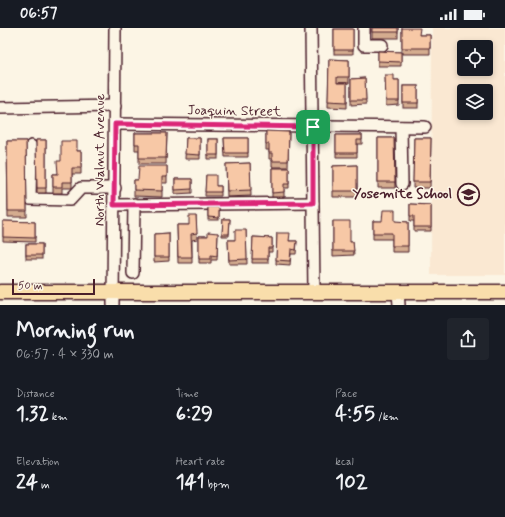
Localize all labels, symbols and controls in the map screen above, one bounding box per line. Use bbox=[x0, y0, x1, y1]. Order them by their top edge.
text: 06:57 bbox=[20, 4, 57, 24]
map controls bbox=[457, 40, 493, 120]
button: locate bbox=[457, 40, 493, 76]
button: layers bbox=[457, 84, 493, 120]
street label: North Walnut Avenue bbox=[91, 93, 109, 226]
street label: Joaquin Street bbox=[187, 101, 282, 121]
pin bbox=[296, 110, 330, 144]
icon: arrive bbox=[302, 116, 324, 138]
school or university icon: Yosemite School bbox=[455, 181, 481, 207]
place label: Yosemite School bbox=[353, 185, 452, 203]
scale bar bbox=[12, 277, 95, 296]
text: 50 m bbox=[18, 279, 43, 293]
text: Morning run bbox=[16, 317, 135, 345]
button: share bbox=[447, 318, 489, 360]
text: 06:57 · 4 × 330 m bbox=[16, 346, 114, 363]
text: Distance bbox=[16, 387, 55, 401]
text: Time bbox=[176, 387, 199, 401]
text: Pace bbox=[335, 387, 357, 401]
text: 1.32 bbox=[16, 401, 49, 428]
text: 6:29 bbox=[176, 401, 213, 428]
text: 4:55 bbox=[335, 401, 375, 428]
text: km bbox=[49, 410, 68, 424]
text: /km bbox=[375, 410, 399, 424]
text: Elevation bbox=[16, 455, 59, 469]
text: Heart rate bbox=[176, 455, 225, 469]
text: kcal bbox=[335, 455, 354, 469]
text: 24 bbox=[16, 469, 38, 496]
text: 141 bbox=[176, 469, 205, 496]
text: 102 bbox=[335, 469, 368, 496]
text: m bbox=[38, 478, 50, 492]
text: bpm bbox=[205, 478, 230, 492]

